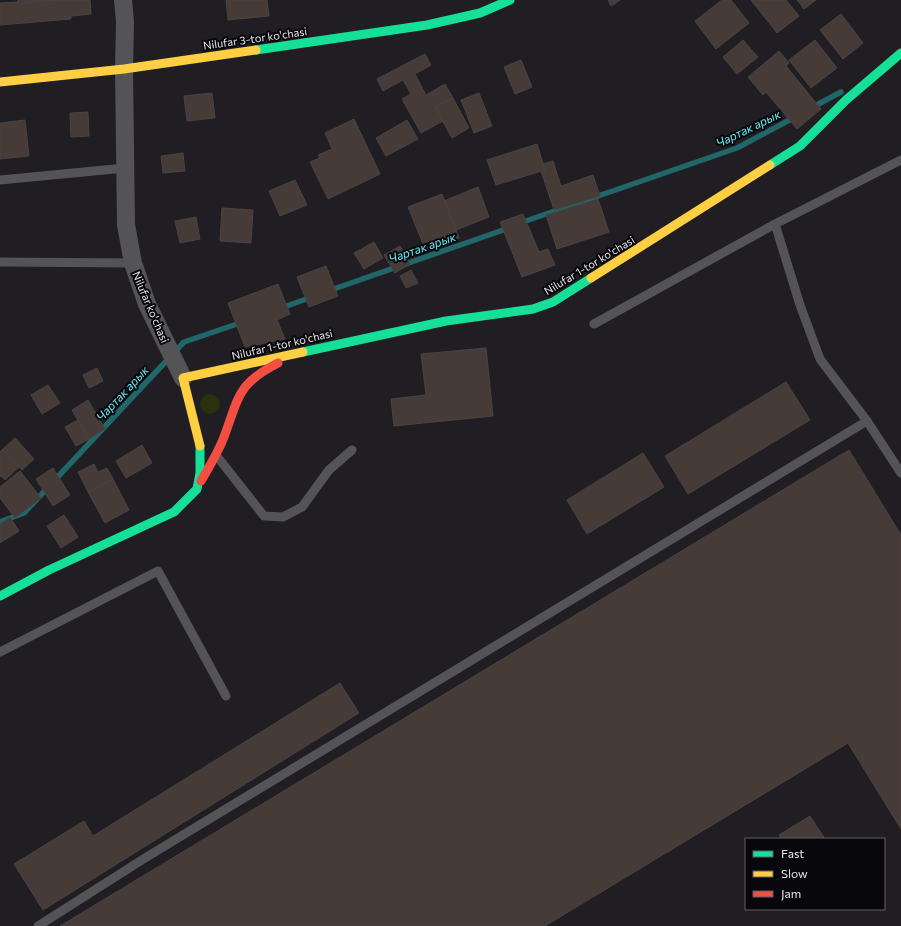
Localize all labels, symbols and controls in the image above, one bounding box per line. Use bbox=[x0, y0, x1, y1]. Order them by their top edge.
street label: Nilufar 3-tor ko'chasi bbox=[202, 24, 308, 52]
water label: Чартак арык bbox=[713, 106, 783, 150]
water label: Чартак арык bbox=[387, 229, 458, 265]
street label: Nilufar 1-tor ko'chasi bbox=[541, 233, 637, 297]
street label: Nilufar ko'chasi bbox=[130, 269, 172, 345]
street label: Nilufar 1-tor ko'chasi bbox=[230, 326, 334, 362]
water label: Чартак арык bbox=[93, 362, 151, 423]
legend bbox=[745, 838, 885, 910]
text: Fast bbox=[781, 846, 804, 860]
text: Slow bbox=[781, 866, 808, 880]
text: Jam bbox=[781, 886, 801, 901]

